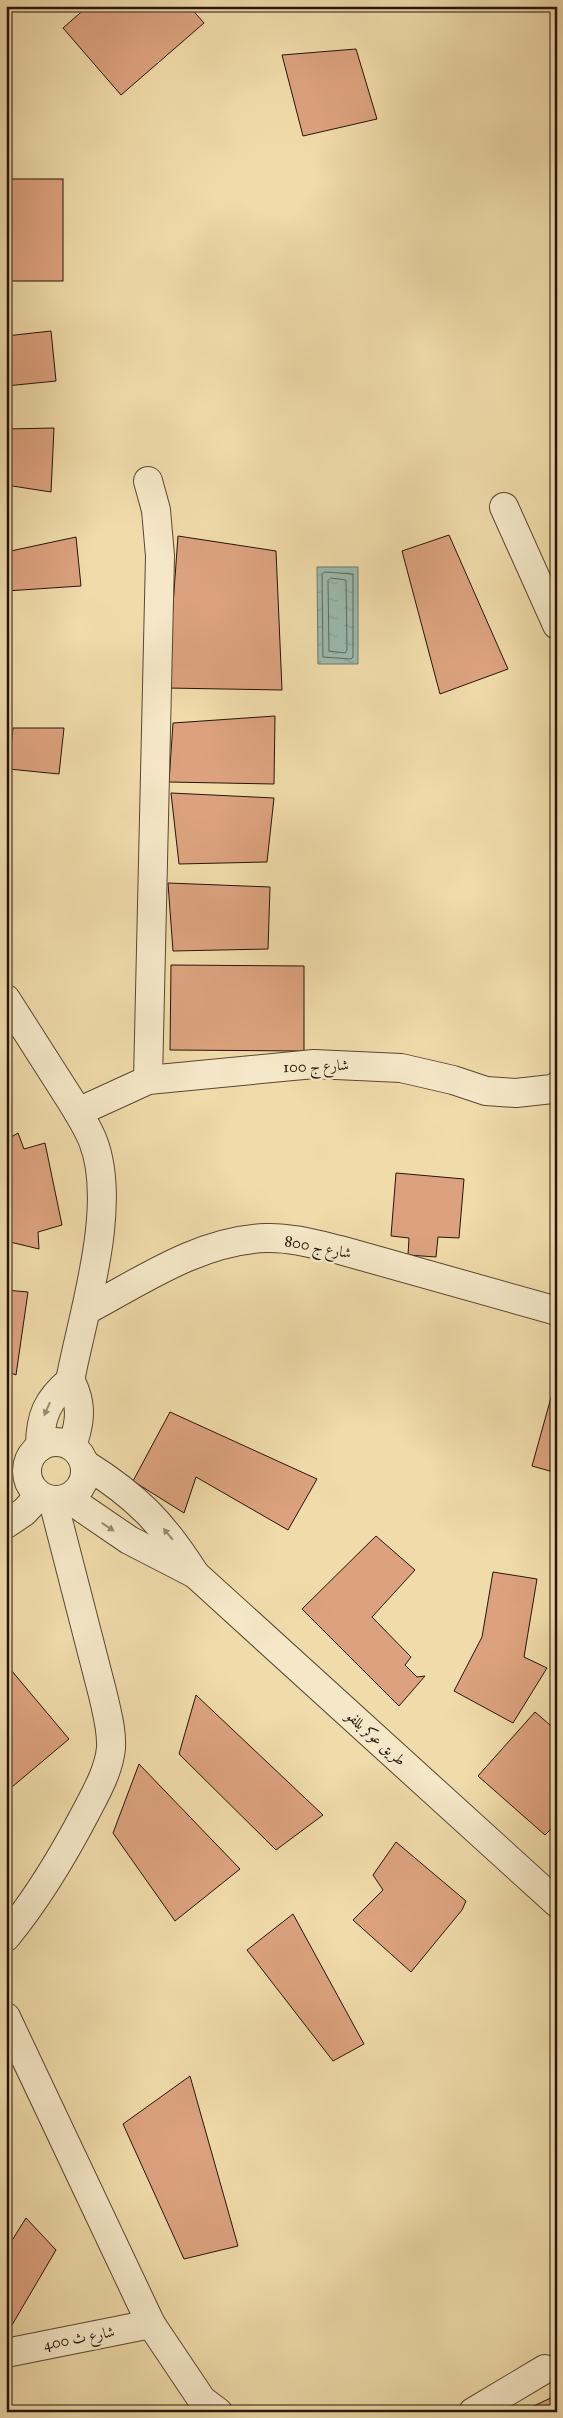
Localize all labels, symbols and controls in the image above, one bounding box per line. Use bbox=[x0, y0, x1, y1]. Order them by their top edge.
street label: شارع ج 100 bbox=[283, 1056, 349, 1080]
street label: شارع ج 800 bbox=[282, 1232, 353, 1266]
one-way arrow bbox=[42, 1402, 50, 1416]
one-way arrow bbox=[102, 1522, 115, 1531]
one-way arrow bbox=[162, 1528, 174, 1540]
street label: طريق عوكر بللفو bbox=[340, 1705, 410, 1770]
street label: شارع ث 400 bbox=[42, 2322, 117, 2358]

